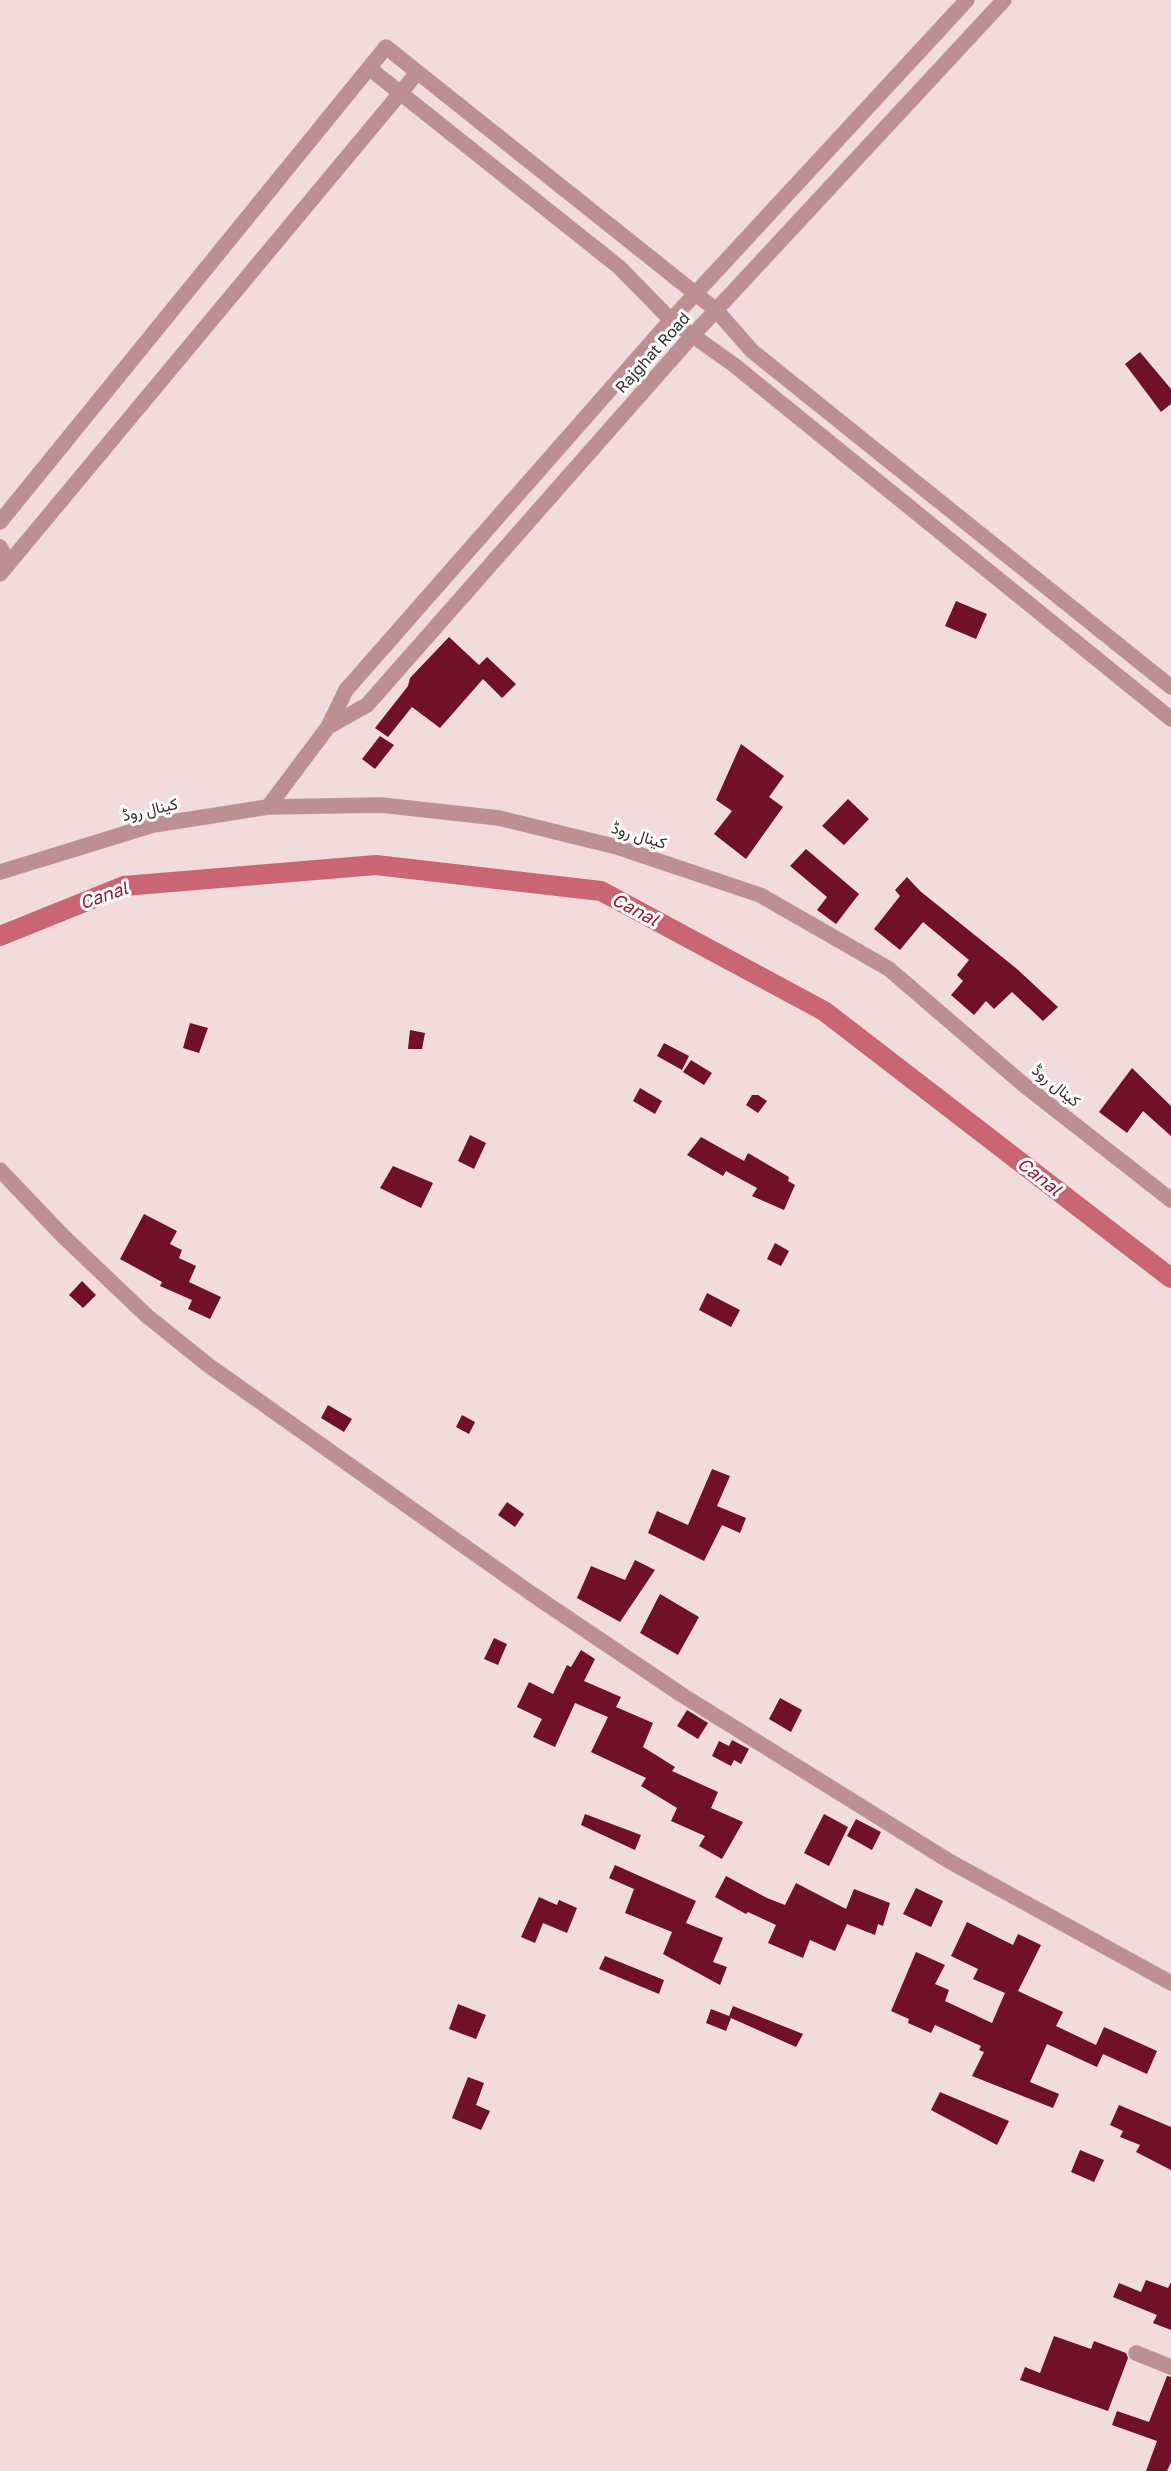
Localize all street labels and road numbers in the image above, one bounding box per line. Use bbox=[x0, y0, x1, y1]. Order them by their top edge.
street label: Rajghat Road bbox=[612, 309, 694, 397]
street label: کینال روڈ bbox=[120, 794, 180, 826]
street label: کینال روڈ bbox=[609, 819, 669, 853]
street label: کینال روڈ bbox=[1028, 1061, 1084, 1111]

